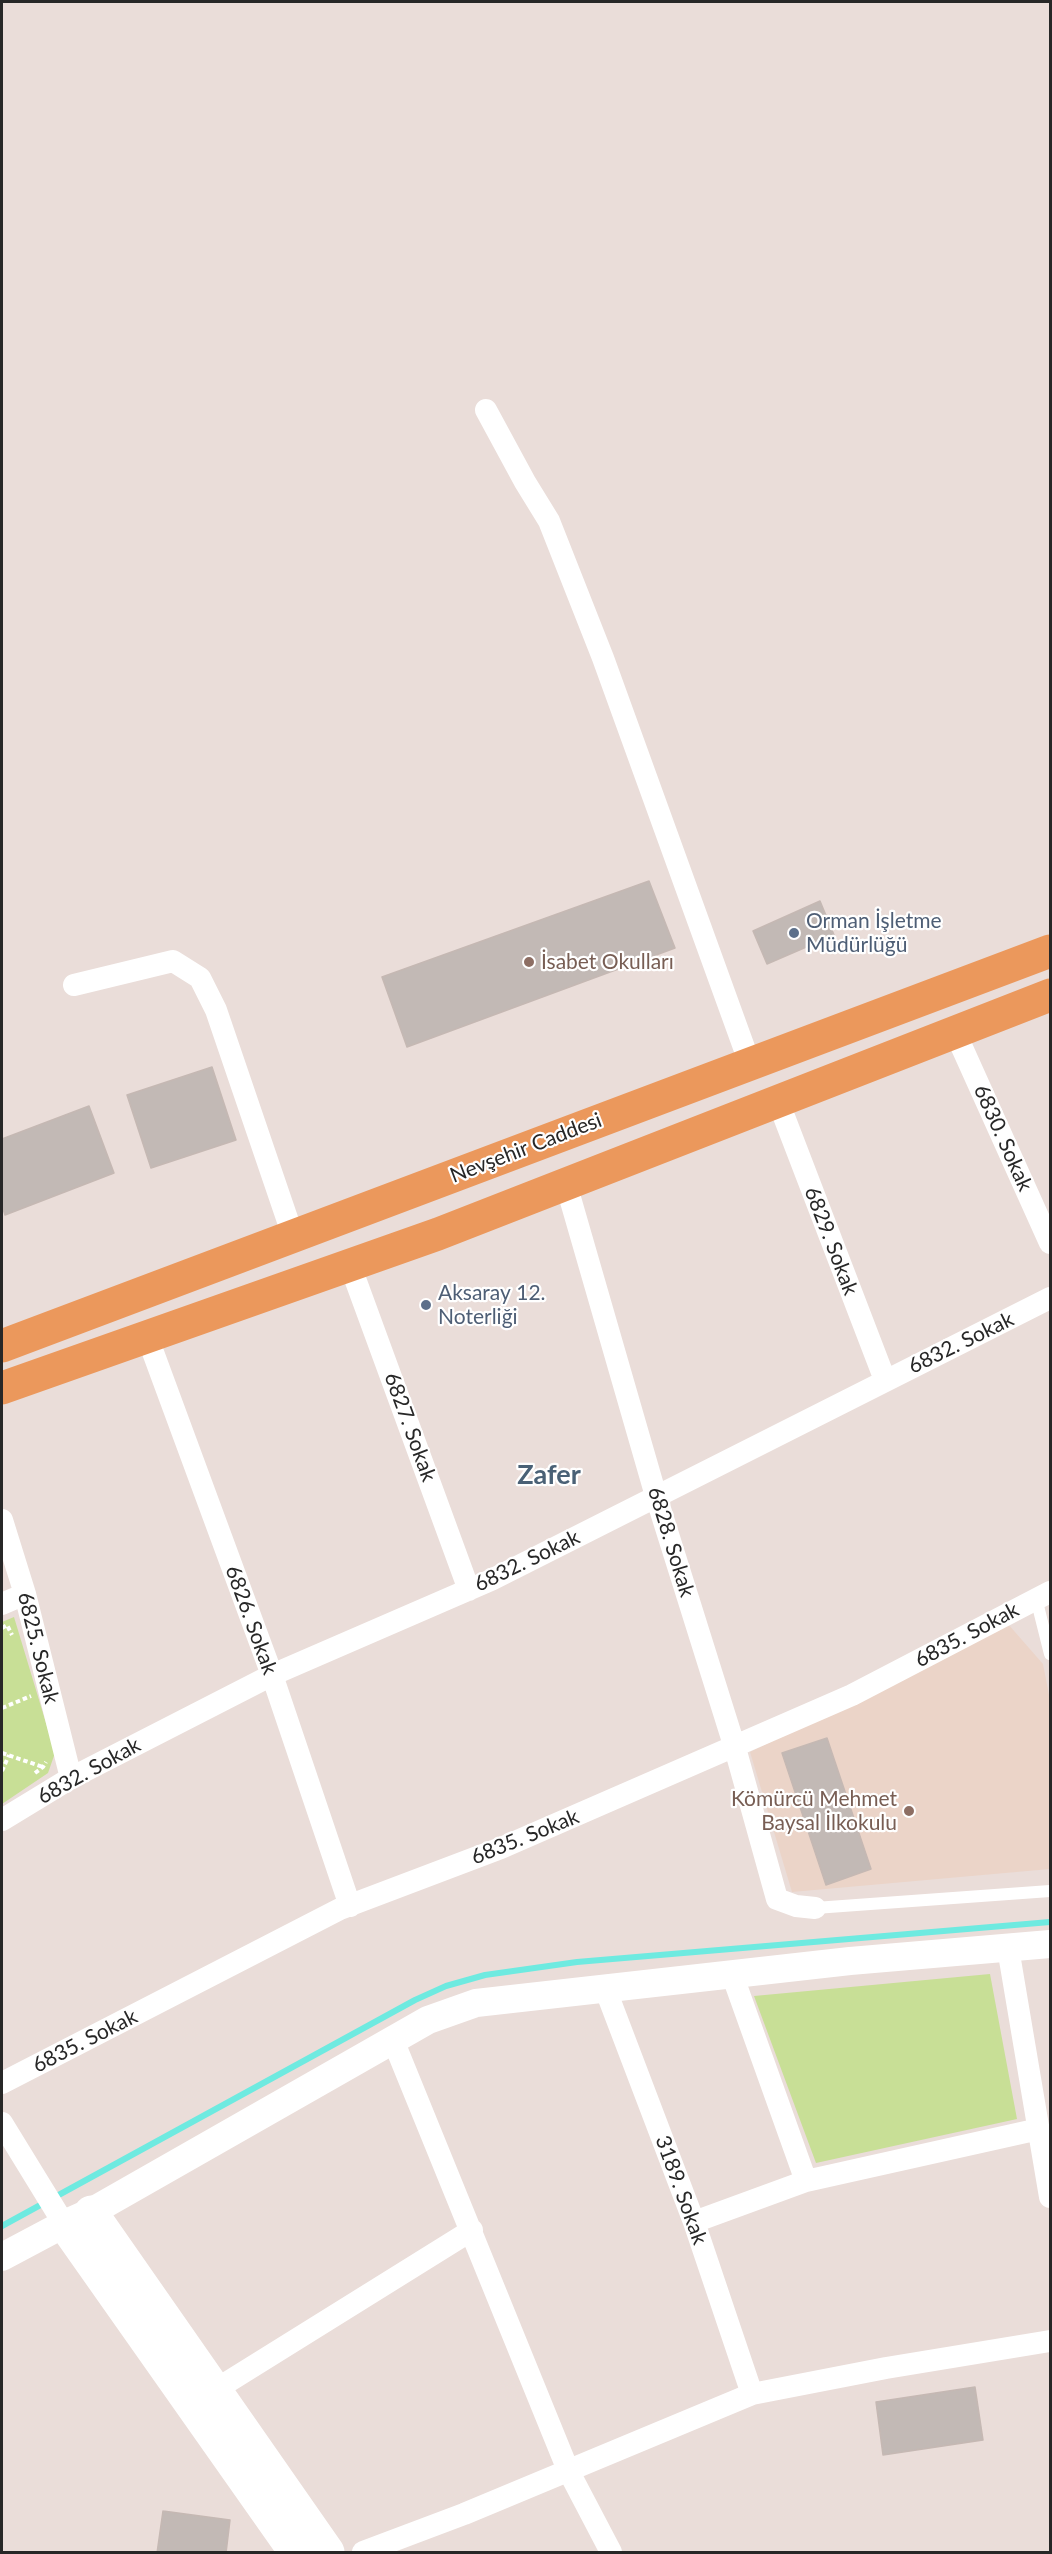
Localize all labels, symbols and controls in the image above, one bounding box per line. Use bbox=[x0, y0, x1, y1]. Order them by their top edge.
place label: Orman İşletme Müdürlüğü bbox=[806, 908, 942, 958]
marker: Orman İşletme Müdürlüğü bbox=[787, 926, 801, 940]
place label: İsabet Okulları bbox=[541, 949, 674, 975]
marker: İsabet Okulları bbox=[522, 955, 536, 969]
street label: 6830. Sokak bbox=[968, 1081, 1038, 1195]
street label: Nevşehir Caddesi bbox=[447, 1108, 605, 1188]
street label: 6829. Sokak bbox=[799, 1183, 863, 1299]
place label: Aksaray 12. Noterliği bbox=[438, 1280, 546, 1330]
marker: Aksaray 12. Noterliği bbox=[419, 1298, 433, 1312]
street label: 6832. Sokak bbox=[904, 1307, 1018, 1379]
street label: 6827. Sokak bbox=[379, 1369, 441, 1485]
district label: Zafer bbox=[517, 1459, 581, 1491]
street label: 6828. Sokak bbox=[642, 1484, 700, 1600]
street label: 6832. Sokak bbox=[470, 1525, 584, 1597]
street label: 6826. Sokak bbox=[220, 1562, 282, 1678]
street label: 6825. Sokak bbox=[12, 1590, 64, 1706]
street label: 6835. Sokak bbox=[911, 1597, 1023, 1673]
street label: 6832. Sokak bbox=[33, 1732, 145, 1810]
place label: Kömürcü Mehmet Baysal İlkokulu bbox=[731, 1786, 897, 1836]
street label: 6835. Sokak bbox=[467, 1804, 583, 1870]
marker: Kömürcü Mehmet Baysal İlkokulu bbox=[902, 1804, 916, 1818]
street label: 6835. Sokak bbox=[28, 2004, 142, 2078]
street label: 3189. Sokak bbox=[650, 2132, 712, 2248]

